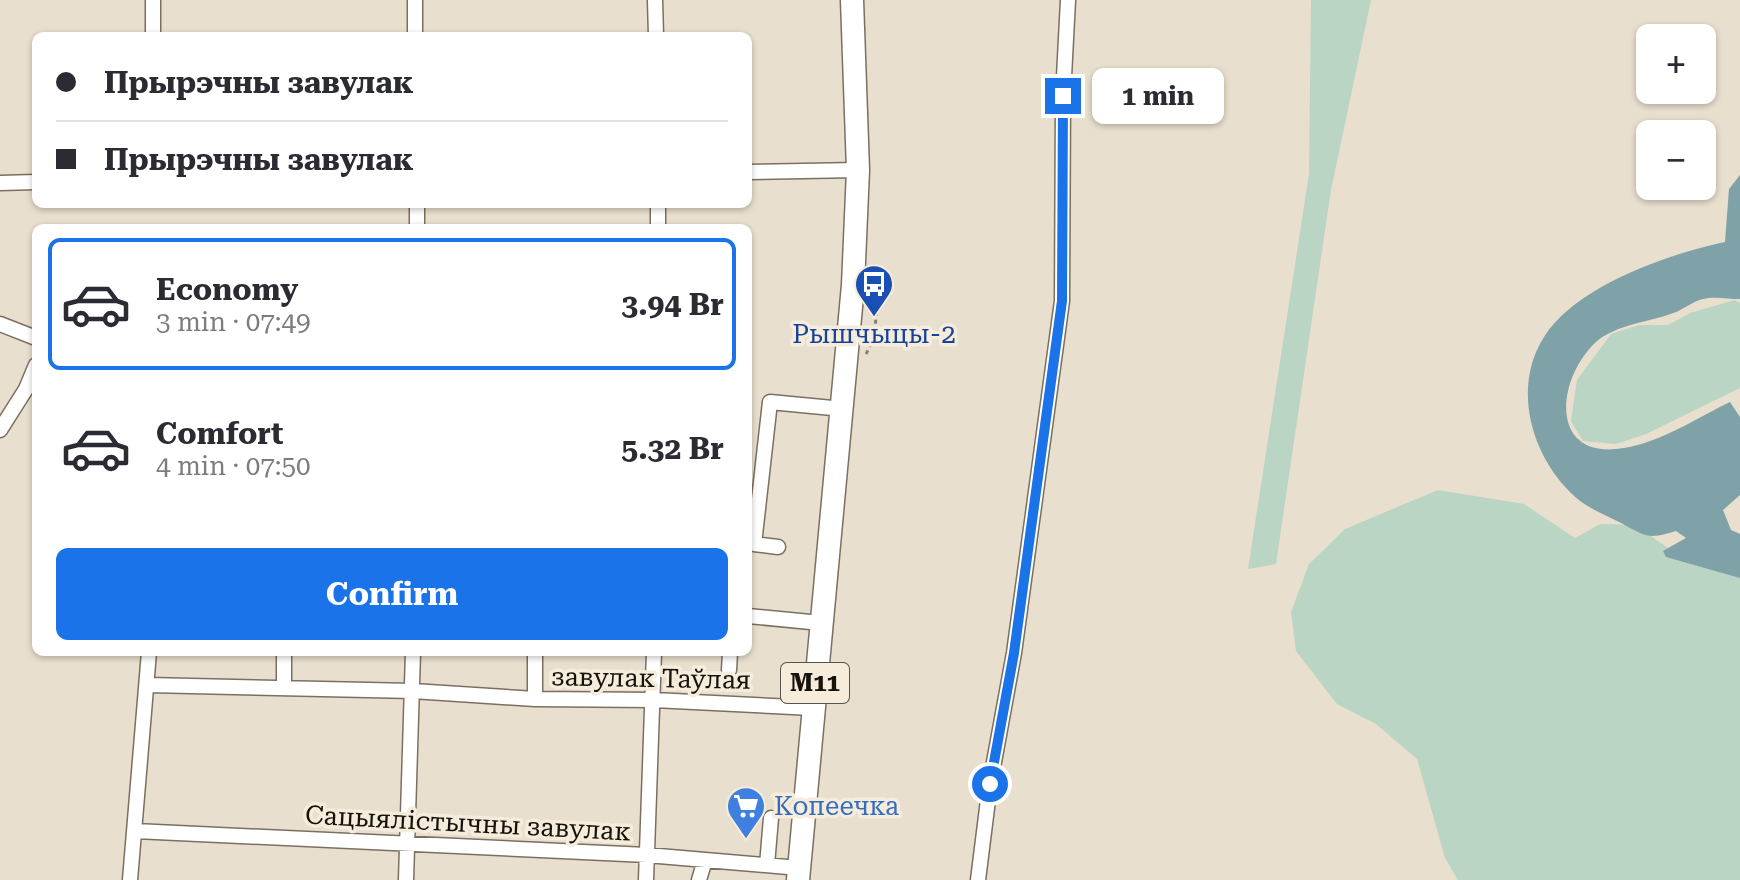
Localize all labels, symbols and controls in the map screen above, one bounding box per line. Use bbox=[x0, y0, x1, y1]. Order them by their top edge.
map controls bbox=[1636, 24, 1716, 200]
button: + bbox=[1636, 24, 1716, 104]
text: Прырэчны завулак bbox=[104, 65, 413, 100]
callout: 1 min bbox=[1091, 68, 1223, 124]
route end bbox=[1045, 78, 1081, 114]
text: 1 min bbox=[1122, 81, 1194, 111]
button: − bbox=[1636, 120, 1716, 200]
text: Прырэчны завулак bbox=[104, 142, 413, 177]
bus stop icon: Рышчыцы-2 bbox=[853, 263, 895, 318]
icon: car bbox=[60, 268, 132, 340]
text: Economy bbox=[156, 272, 298, 307]
text: 3.94 Br bbox=[621, 287, 724, 322]
text: 3 min · 07:49 bbox=[156, 307, 311, 337]
place label: Рышчыцы-2 bbox=[792, 319, 956, 349]
icon: car bbox=[60, 412, 132, 484]
text: Comfort bbox=[156, 416, 283, 451]
text: 5.32 Br bbox=[621, 431, 724, 466]
text: 4 min · 07:50 bbox=[156, 451, 311, 481]
button: Confirm bbox=[56, 548, 728, 640]
street label: завулак Таўлая bbox=[551, 661, 751, 695]
road number: М11 bbox=[781, 663, 849, 703]
route start bbox=[972, 766, 1008, 802]
supermarket icon: Копеечка bbox=[725, 785, 767, 840]
place label: Копеечка bbox=[774, 791, 899, 821]
street label: Сацыялістычны завулак bbox=[304, 799, 632, 847]

